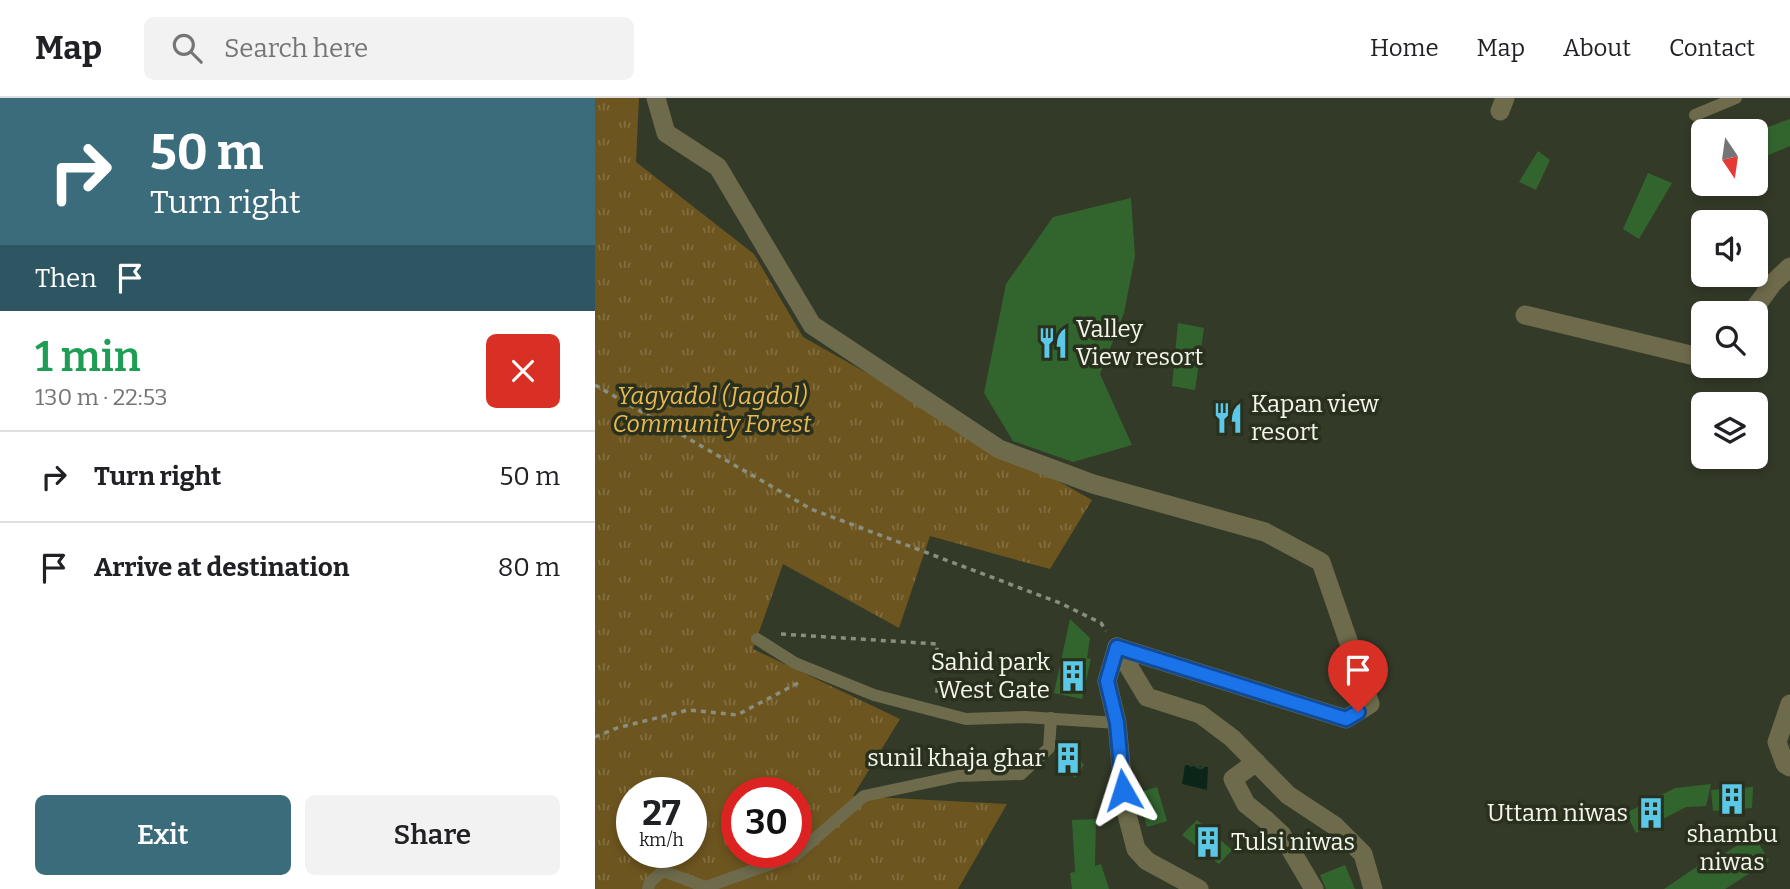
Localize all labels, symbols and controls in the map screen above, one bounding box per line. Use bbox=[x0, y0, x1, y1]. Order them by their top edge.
search box bbox=[144, 17, 634, 80]
text: Map bbox=[35, 28, 102, 68]
icon: search bbox=[168, 29, 206, 67]
text: Search here bbox=[224, 33, 368, 64]
text: Home bbox=[1370, 34, 1439, 62]
text: Map bbox=[1477, 34, 1525, 62]
text: About bbox=[1563, 34, 1631, 62]
text: Contact bbox=[1669, 34, 1755, 62]
north arrow bbox=[1691, 119, 1767, 196]
map controls bbox=[1691, 119, 1768, 469]
text: 50 m bbox=[150, 123, 263, 182]
icon: right bbox=[35, 126, 126, 217]
text: Turn right bbox=[150, 183, 301, 221]
button: sound bbox=[1691, 210, 1768, 287]
icon: arrive bbox=[111, 259, 149, 297]
text: Then bbox=[35, 263, 97, 294]
button: search bbox=[1691, 301, 1768, 378]
place label: Valley View resort bbox=[1076, 315, 1203, 371]
restaurant icon: Valley View resort bbox=[1036, 326, 1070, 360]
text: 1 min bbox=[35, 332, 141, 382]
button: close bbox=[486, 334, 560, 408]
park label: Yagyadol (Jagdol) Community Forest bbox=[613, 382, 812, 438]
text: 130 m · 22:53 bbox=[35, 383, 168, 411]
place label: Kapan view resort bbox=[1251, 390, 1380, 446]
button: layers bbox=[1691, 392, 1768, 469]
restaurant icon: Kapan view resort bbox=[1211, 401, 1245, 435]
icon: right bbox=[35, 458, 73, 496]
text: Turn right bbox=[94, 461, 221, 492]
text: 50 m bbox=[499, 461, 560, 492]
icon: arrive bbox=[35, 549, 73, 587]
text: Arrive at destination bbox=[94, 552, 349, 583]
text: 80 m bbox=[498, 552, 560, 583]
pin bbox=[1328, 640, 1388, 712]
place label: Sahid park West Gate bbox=[931, 648, 1050, 704]
icon: arrive bbox=[1339, 651, 1377, 689]
building icon: Sahid park West Gate bbox=[1056, 659, 1090, 693]
building icon: sunil khaja ghar bbox=[1051, 741, 1085, 775]
place label: sunil khaja ghar bbox=[867, 744, 1045, 772]
position arrow bbox=[1086, 753, 1160, 827]
speed limit sign: 30 bbox=[721, 777, 812, 868]
building icon: shambu niwas bbox=[1715, 782, 1749, 816]
text: 27 bbox=[642, 792, 681, 834]
button: Exit bbox=[35, 795, 291, 875]
button: Share bbox=[305, 795, 560, 875]
building icon: Uttam niwas bbox=[1634, 796, 1668, 830]
place label: Uttam niwas bbox=[1487, 799, 1628, 827]
place label: shambu niwas bbox=[1686, 820, 1778, 876]
building icon: Tulsi niwas bbox=[1191, 825, 1225, 859]
place label: Tulsi niwas bbox=[1231, 828, 1355, 856]
text: km/h bbox=[639, 829, 684, 851]

